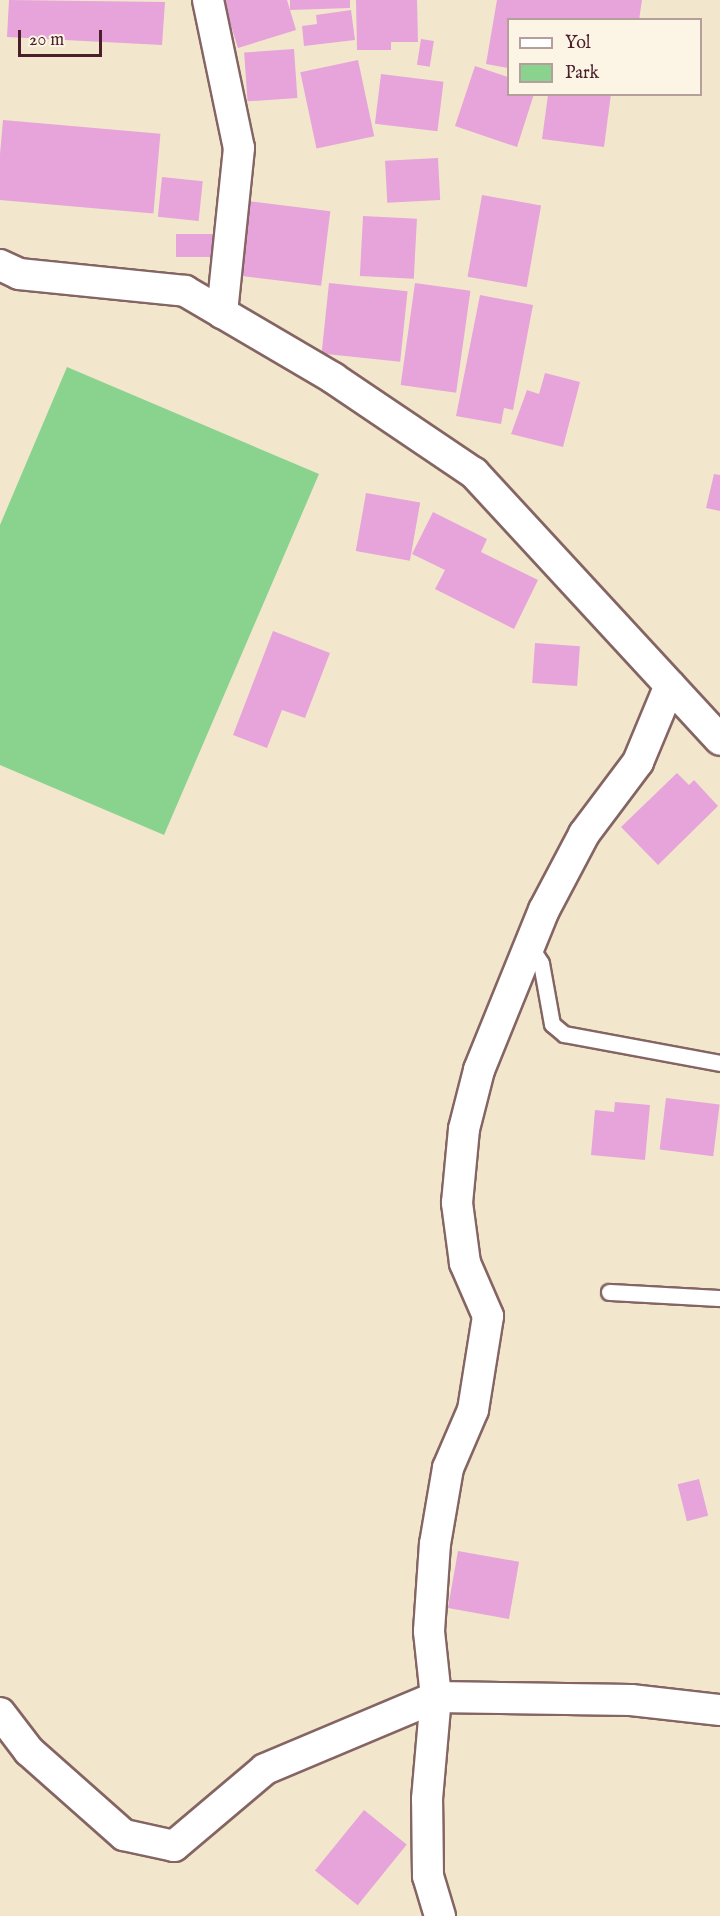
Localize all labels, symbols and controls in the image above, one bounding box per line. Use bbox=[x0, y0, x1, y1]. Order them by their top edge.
scale bar bbox=[21, 18, 105, 56]
legend bbox=[507, 18, 702, 96]
text: 20 m bbox=[29, 29, 64, 52]
text: Yol bbox=[565, 32, 591, 55]
text: Park bbox=[565, 62, 599, 85]

